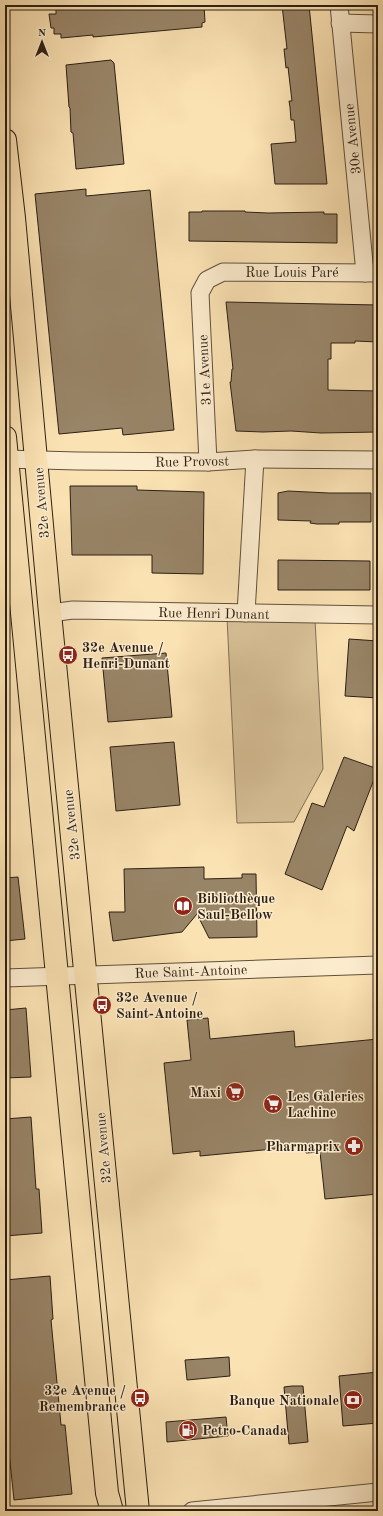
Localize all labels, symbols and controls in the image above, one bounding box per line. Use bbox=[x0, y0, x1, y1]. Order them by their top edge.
north arrow bbox=[22, 22, 62, 62]
text: N bbox=[38, 28, 47, 39]
street label: 30e Avenue bbox=[342, 103, 364, 175]
street label: Rue Louis Paré bbox=[245, 266, 339, 280]
street label: 31e Avenue bbox=[196, 334, 214, 406]
street label: Rue Provost bbox=[155, 454, 229, 470]
street label: 32e Avenue bbox=[32, 467, 52, 539]
street label: Rue Henri Dunant bbox=[158, 606, 270, 622]
place label: 32e Avenue / Henri-Dunant bbox=[82, 641, 170, 671]
bus stop icon: 32e Avenue / Henri-Dunant bbox=[57, 644, 79, 666]
street label: 32e Avenue bbox=[61, 789, 83, 861]
place label: Bibliothèque Saul-Bellow bbox=[197, 892, 275, 922]
library icon: Bibliothèque Saul-Bellow bbox=[172, 895, 194, 917]
street label: Rue Saint-Antoine bbox=[134, 963, 248, 981]
place label: 32e Avenue / Saint-Antoine bbox=[116, 991, 203, 1021]
bus stop icon: 32e Avenue / Saint-Antoine bbox=[91, 994, 113, 1016]
supermarket icon: Maxi bbox=[224, 1081, 246, 1103]
place label: Maxi bbox=[190, 1086, 221, 1100]
place label: Les Galeries Lachine bbox=[287, 1090, 364, 1120]
supermarket icon: Les Galeries Lachine bbox=[262, 1093, 284, 1115]
street label: 32e Avenue bbox=[94, 1112, 114, 1184]
pharmacy icon: Pharmaprix bbox=[343, 1135, 365, 1157]
place label: Pharmaprix bbox=[266, 1140, 340, 1154]
place label: 32e Avenue / Remembrance bbox=[39, 1384, 126, 1414]
bus stop icon: 32e Avenue / Remembrance bbox=[129, 1387, 151, 1409]
bank icon: Banque Nationale bbox=[342, 1389, 364, 1411]
place label: Banque Nationale bbox=[229, 1394, 339, 1408]
fuel station icon: Petro-Canada bbox=[177, 1419, 199, 1441]
place label: Petro-Canada bbox=[202, 1424, 287, 1438]

